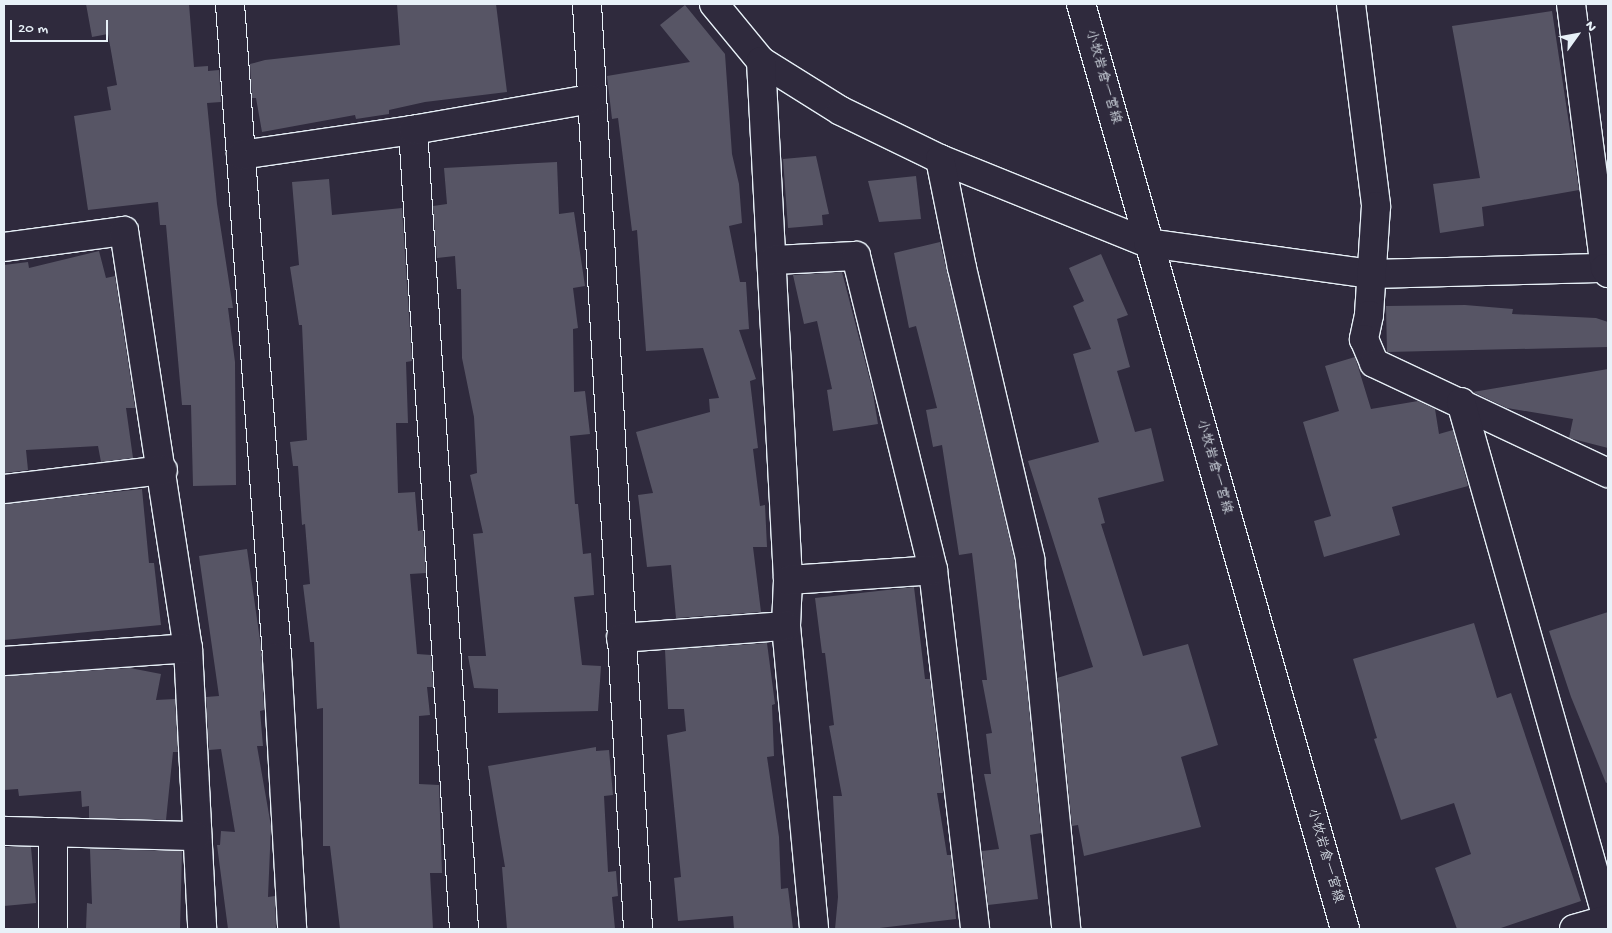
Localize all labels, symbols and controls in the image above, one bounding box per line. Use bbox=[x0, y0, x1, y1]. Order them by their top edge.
scale bar bbox=[12, 10, 110, 42]
north arrow bbox=[1552, 10, 1602, 60]
text: N bbox=[1581, 18, 1600, 35]
text: 20 m bbox=[18, 20, 48, 38]
street label: 小牧岩倉一宮線 bbox=[1080, 28, 1124, 126]
street label: 小牧岩倉一宮線 bbox=[1191, 418, 1235, 516]
street label: 小牧岩倉一宮線 bbox=[1302, 807, 1346, 905]

